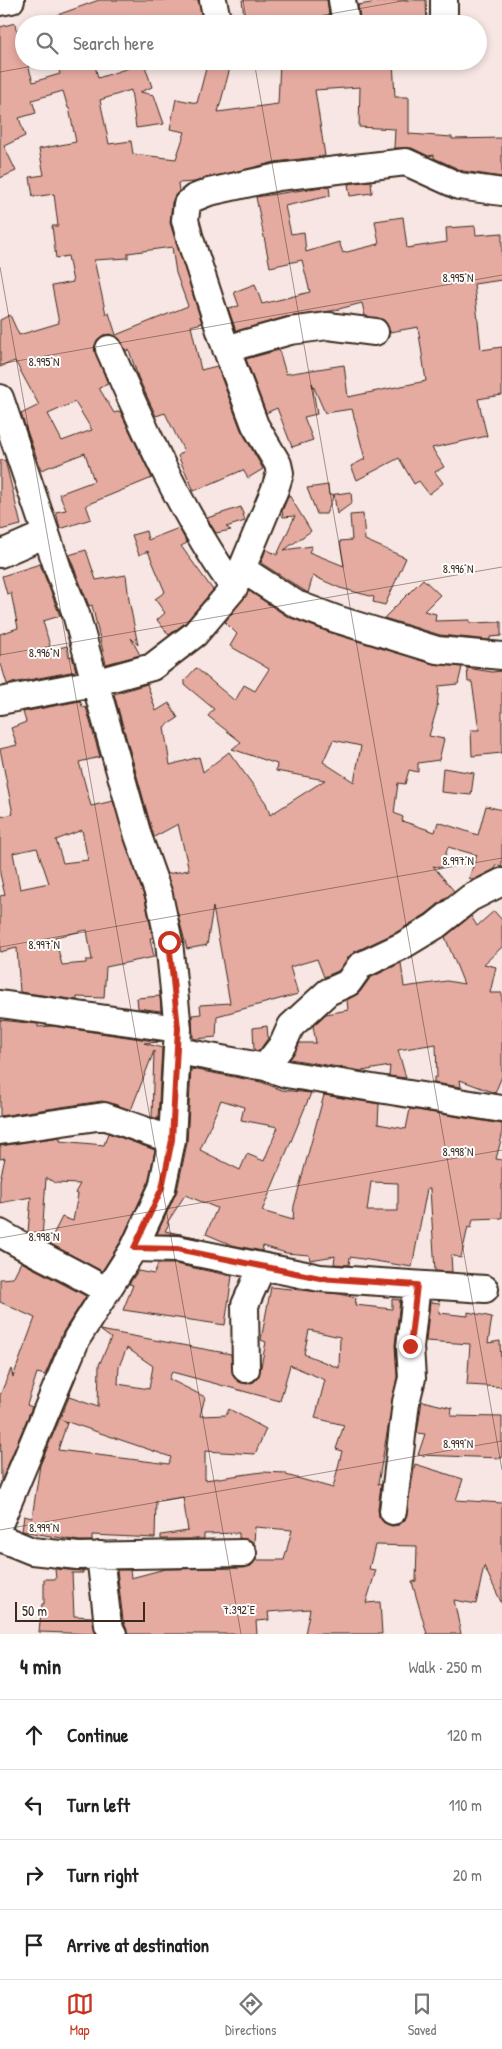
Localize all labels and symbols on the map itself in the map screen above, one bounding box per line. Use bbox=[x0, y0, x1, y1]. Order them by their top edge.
text: 8.995°N bbox=[443, 269, 473, 286]
text: 8.995°N bbox=[29, 353, 59, 370]
text: 8.996°N bbox=[443, 560, 473, 577]
text: 8.996°N bbox=[29, 644, 59, 661]
text: 8.997°N bbox=[442, 852, 474, 869]
route start bbox=[158, 931, 181, 954]
text: 8.997°N bbox=[28, 936, 60, 953]
text: 8.998°N bbox=[443, 1143, 473, 1160]
text: 8.998°N bbox=[29, 1228, 59, 1245]
route end bbox=[399, 1335, 422, 1358]
text: 8.999°N bbox=[443, 1435, 473, 1452]
text: 8.999°N bbox=[29, 1519, 59, 1536]
scale bar bbox=[15, 1599, 145, 1622]
text: 7.392°E bbox=[223, 1601, 256, 1618]

